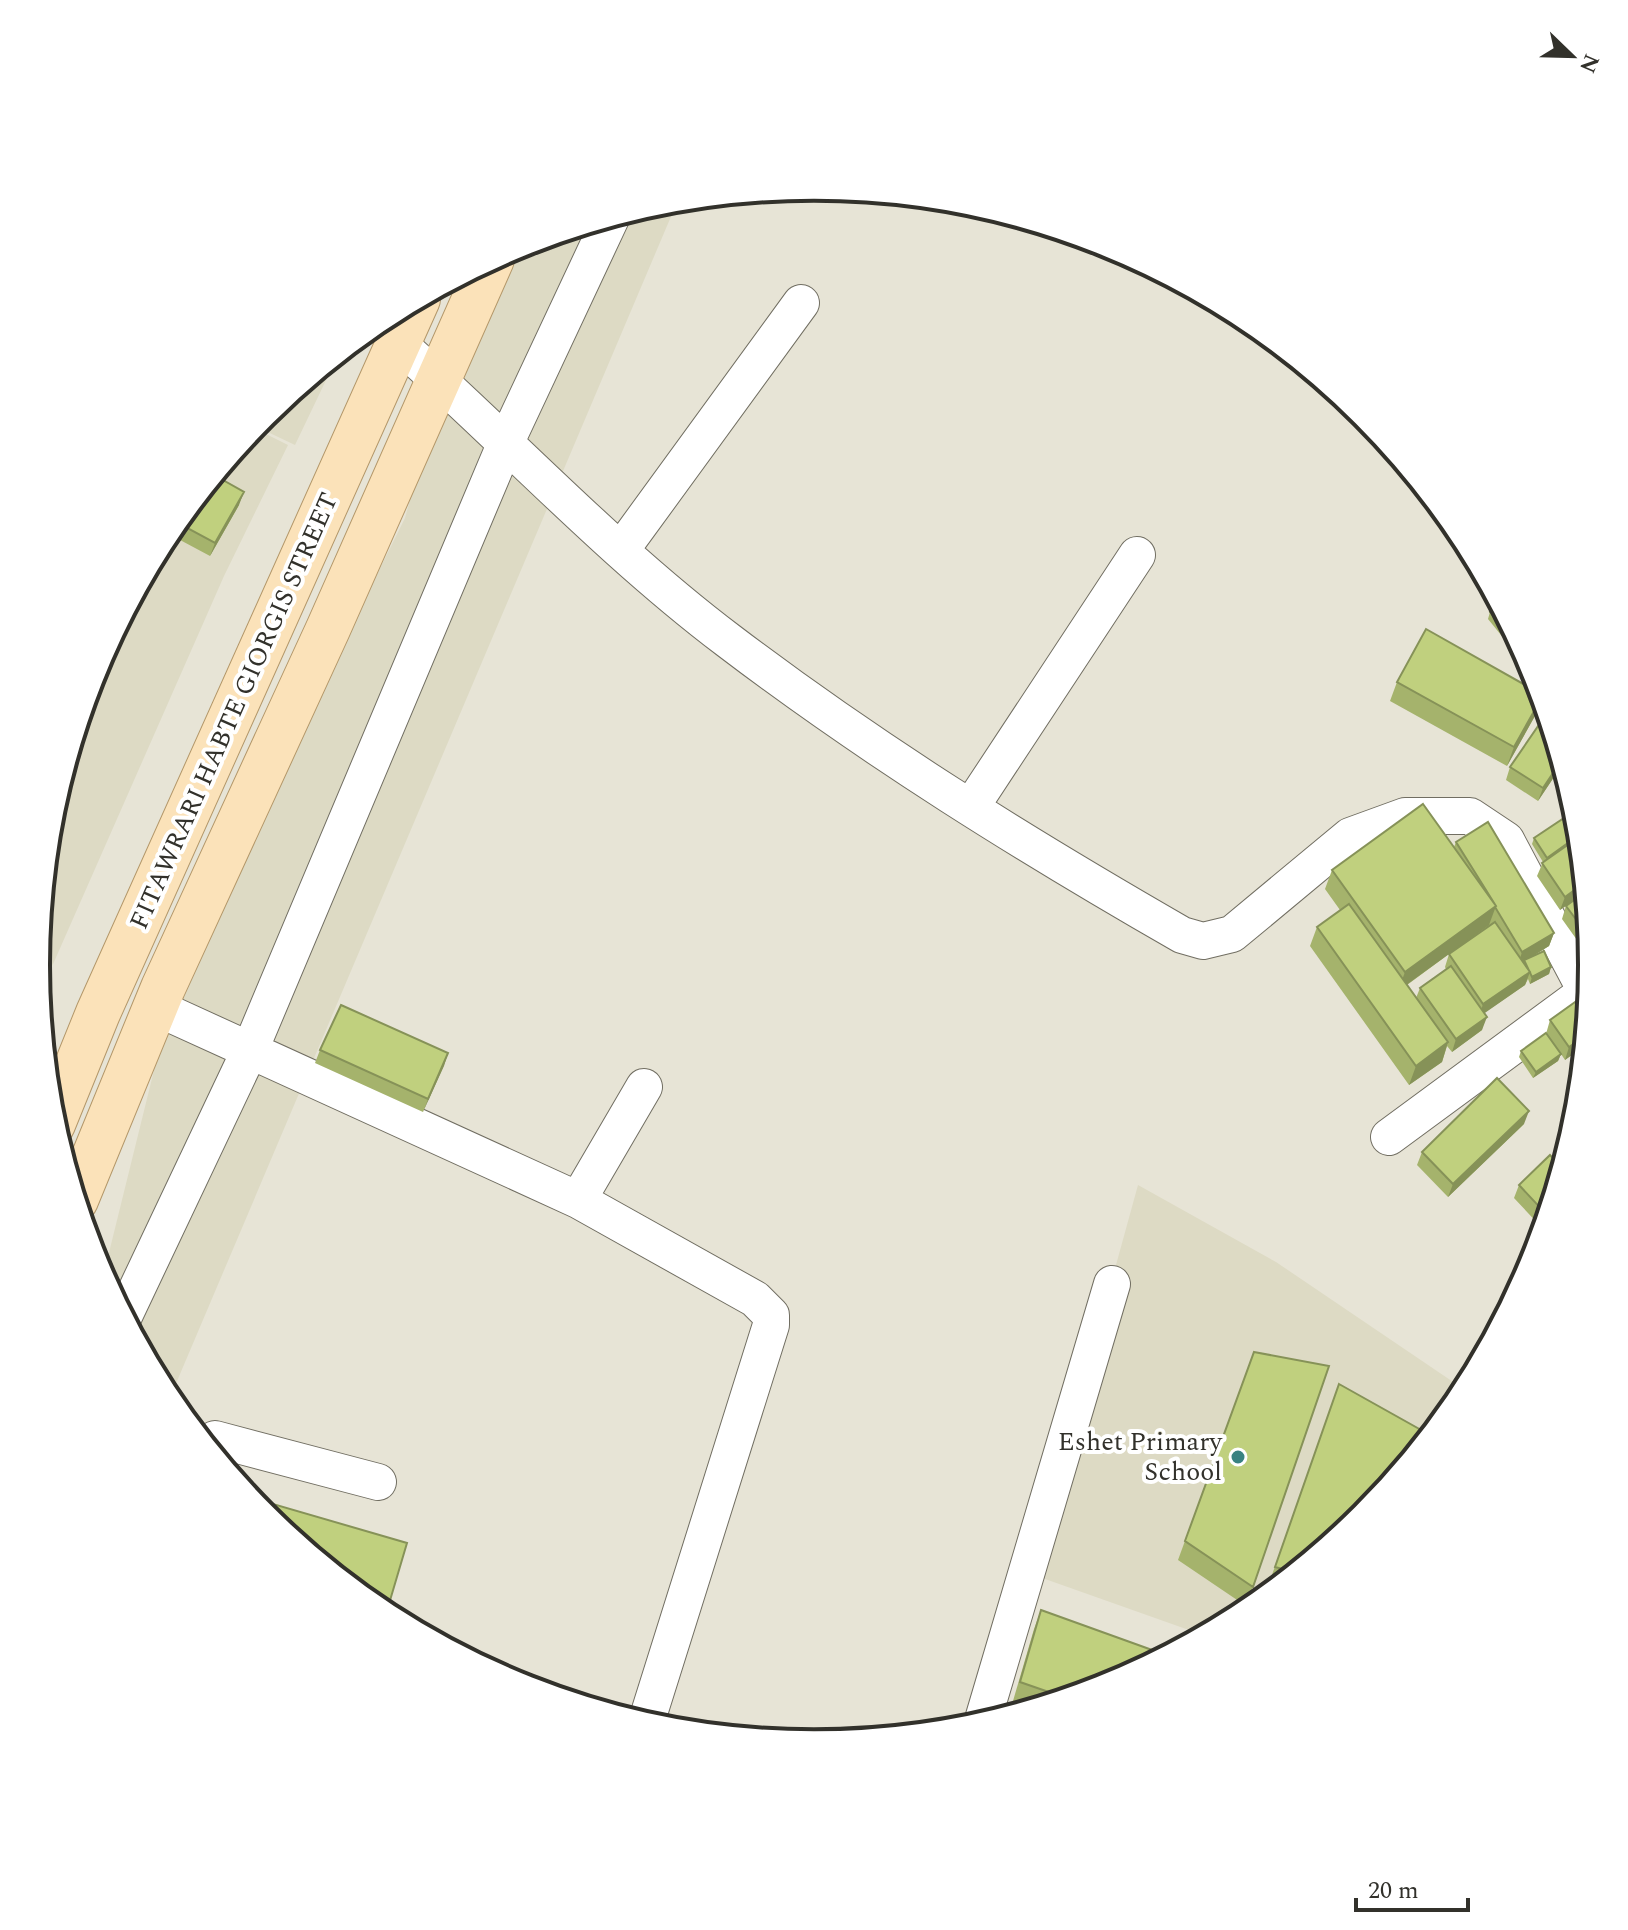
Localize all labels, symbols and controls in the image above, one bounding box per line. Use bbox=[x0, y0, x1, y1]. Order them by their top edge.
north arrow bbox=[1532, 16, 1612, 96]
text: N bbox=[1570, 49, 1608, 78]
street label: FITAWRARI HABTE GIORGIS STREET bbox=[119, 486, 349, 936]
place label: Eshet Primary School bbox=[1058, 1422, 1224, 1492]
marker: Eshet Primary School bbox=[1229, 1448, 1247, 1466]
scale bar bbox=[1356, 1862, 1468, 1912]
text: 20 m bbox=[1368, 1873, 1419, 1909]

